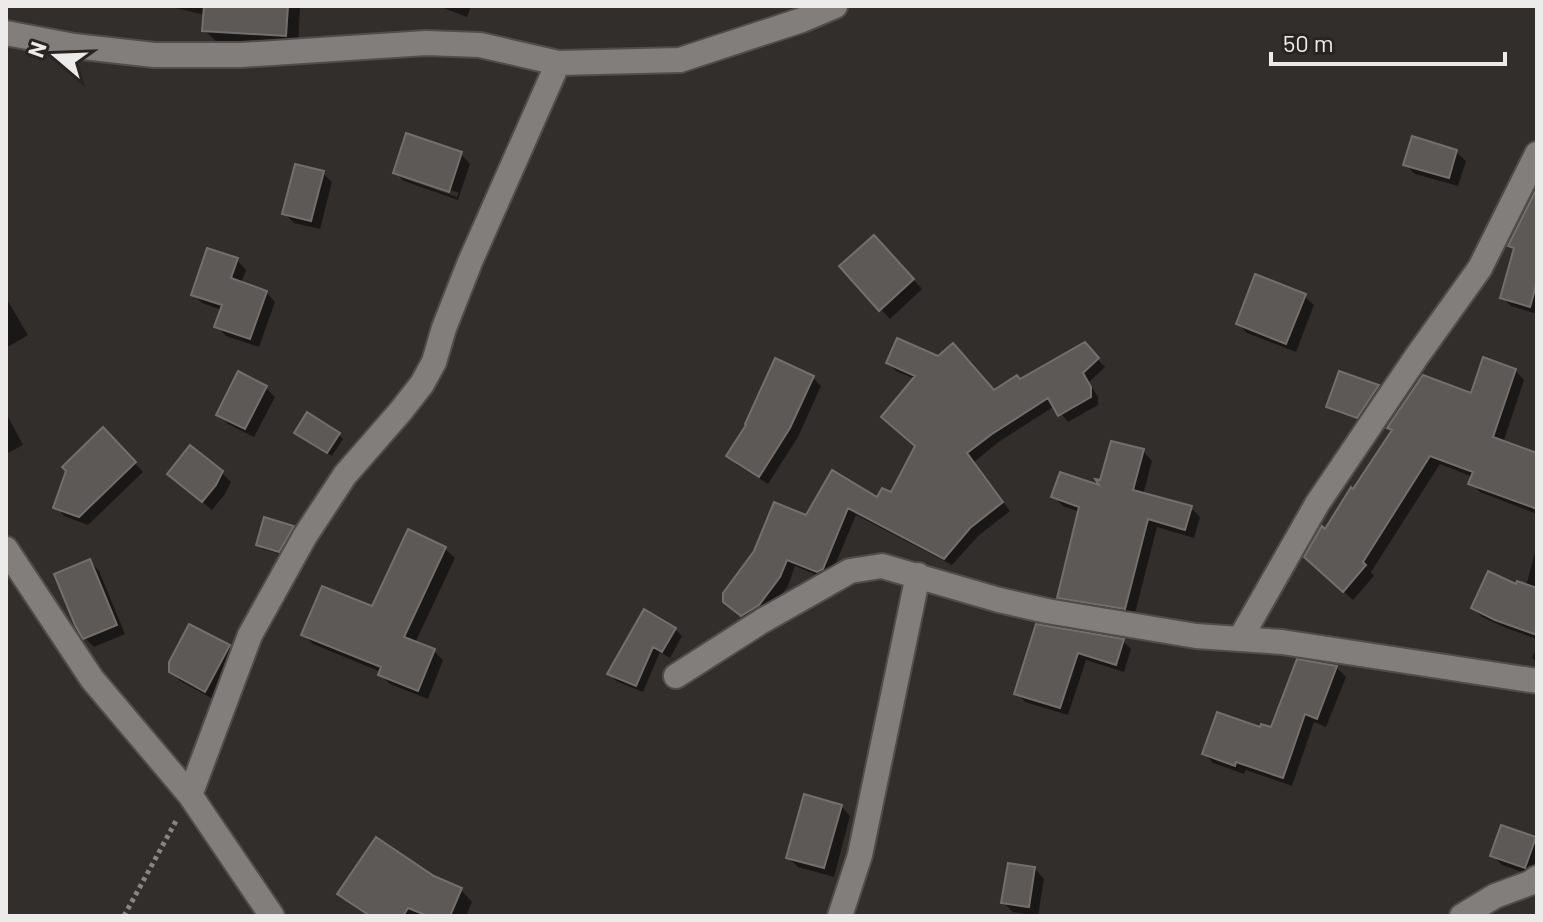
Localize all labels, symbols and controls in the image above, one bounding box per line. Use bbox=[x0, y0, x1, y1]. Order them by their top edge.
north arrow bbox=[16, 16, 96, 96]
scale bar bbox=[1271, 16, 1505, 66]
text: 50 m bbox=[1283, 28, 1334, 57]
text: N bbox=[21, 38, 51, 60]

